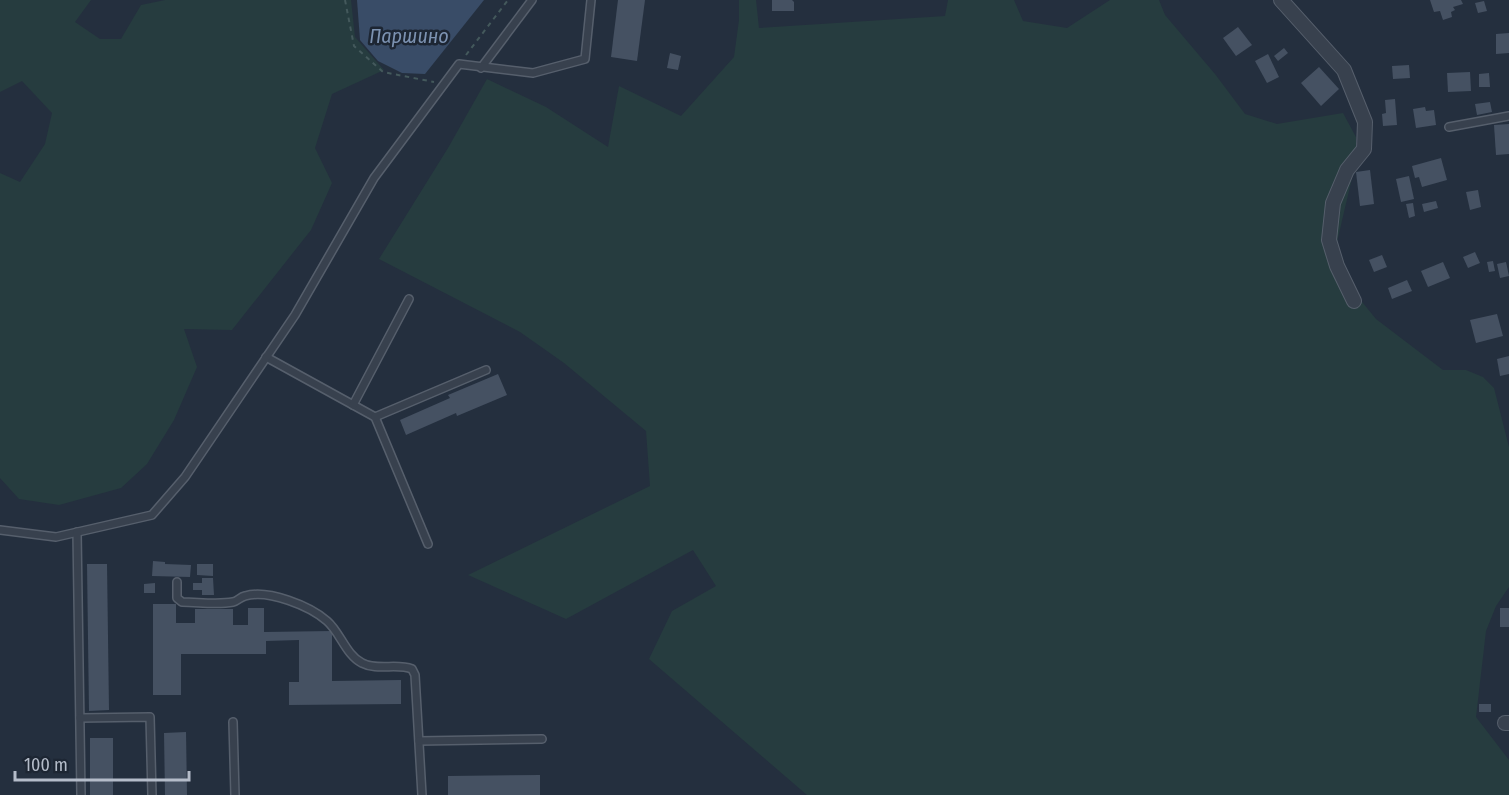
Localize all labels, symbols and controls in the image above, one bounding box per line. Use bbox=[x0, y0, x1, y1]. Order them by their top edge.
water label: Паршино bbox=[369, 24, 449, 48]
scale bar bbox=[15, 744, 189, 782]
text: 100 m bbox=[24, 754, 68, 776]

